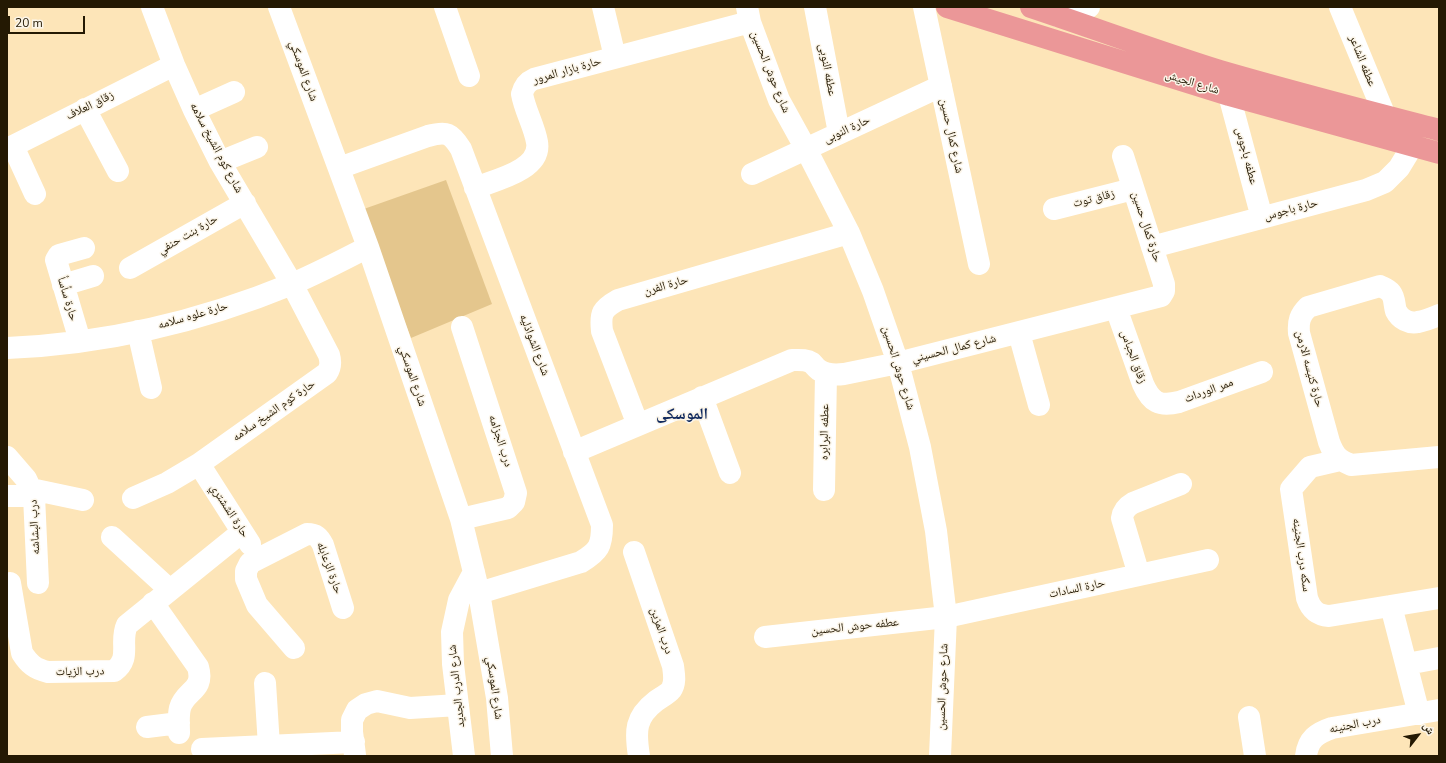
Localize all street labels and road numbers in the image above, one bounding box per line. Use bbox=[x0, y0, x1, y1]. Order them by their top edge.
street label: شارع حوش الحسين bbox=[747, 29, 793, 115]
street label: عطفه الشاعر bbox=[1345, 33, 1379, 89]
street label: شارع الموسكي bbox=[285, 39, 321, 103]
street label: عطفه النوبى bbox=[815, 43, 839, 97]
street label: حارة بازار المرور bbox=[531, 54, 603, 88]
street label: شارع الجيش bbox=[1163, 68, 1221, 98]
street label: زقاق العلاف bbox=[64, 88, 116, 124]
street label: شارع كمال حسين bbox=[936, 97, 966, 175]
street label: شارع كوم الشيخ سلامه bbox=[186, 100, 246, 196]
street label: حارة النوبى bbox=[822, 113, 872, 147]
street label: عطفه باجوس bbox=[1231, 126, 1261, 186]
street label: زقاق توت bbox=[1072, 187, 1116, 211]
street label: حارة كمال حسين bbox=[1128, 190, 1164, 264]
street label: حارة باجوس bbox=[1263, 196, 1319, 224]
street label: حارة بنت حنفي bbox=[155, 212, 221, 258]
street label: حارة الفرن bbox=[642, 273, 690, 299]
street label: حارة سأسأ bbox=[54, 275, 80, 323]
street label: حارة علوه سلامه bbox=[156, 299, 230, 333]
street label: شارع الشواذليه bbox=[516, 312, 552, 378]
street label: شارع حوش الحسين bbox=[878, 324, 918, 412]
street label: زقاق الجباس bbox=[1117, 328, 1149, 386]
street label: حارة كنيسه الارمن bbox=[1292, 329, 1326, 409]
street label: شارع كمال الحسيني bbox=[910, 332, 998, 366]
street label: شارع الموسكي bbox=[395, 344, 429, 408]
street label: ممر الورداث bbox=[1183, 375, 1235, 407]
street label: حارة كوم الشيخ سلامه bbox=[230, 377, 318, 445]
street label: عطفه البرابره bbox=[817, 404, 833, 460]
street label: درب الجزامه bbox=[485, 413, 515, 469]
street label: حارة الششتري bbox=[206, 481, 252, 541]
street label: درب البشاشه bbox=[26, 499, 44, 555]
street label: سكه درب الجنينه bbox=[1289, 517, 1313, 593]
street label: حارة الزعابله bbox=[313, 540, 345, 596]
street label: حارة السادات bbox=[1048, 576, 1106, 602]
street label: درب المزين bbox=[646, 606, 676, 656]
street label: عطفه حوش الحسين bbox=[811, 615, 899, 639]
street label: شارع حوش الحسين bbox=[934, 643, 952, 731]
street label: شارع الدرب الجديد bbox=[446, 644, 468, 728]
street label: شارع الموسكي bbox=[482, 656, 506, 720]
street label: درب الزيات bbox=[56, 664, 104, 680]
street label: درب الجنينه bbox=[1328, 713, 1382, 737]

